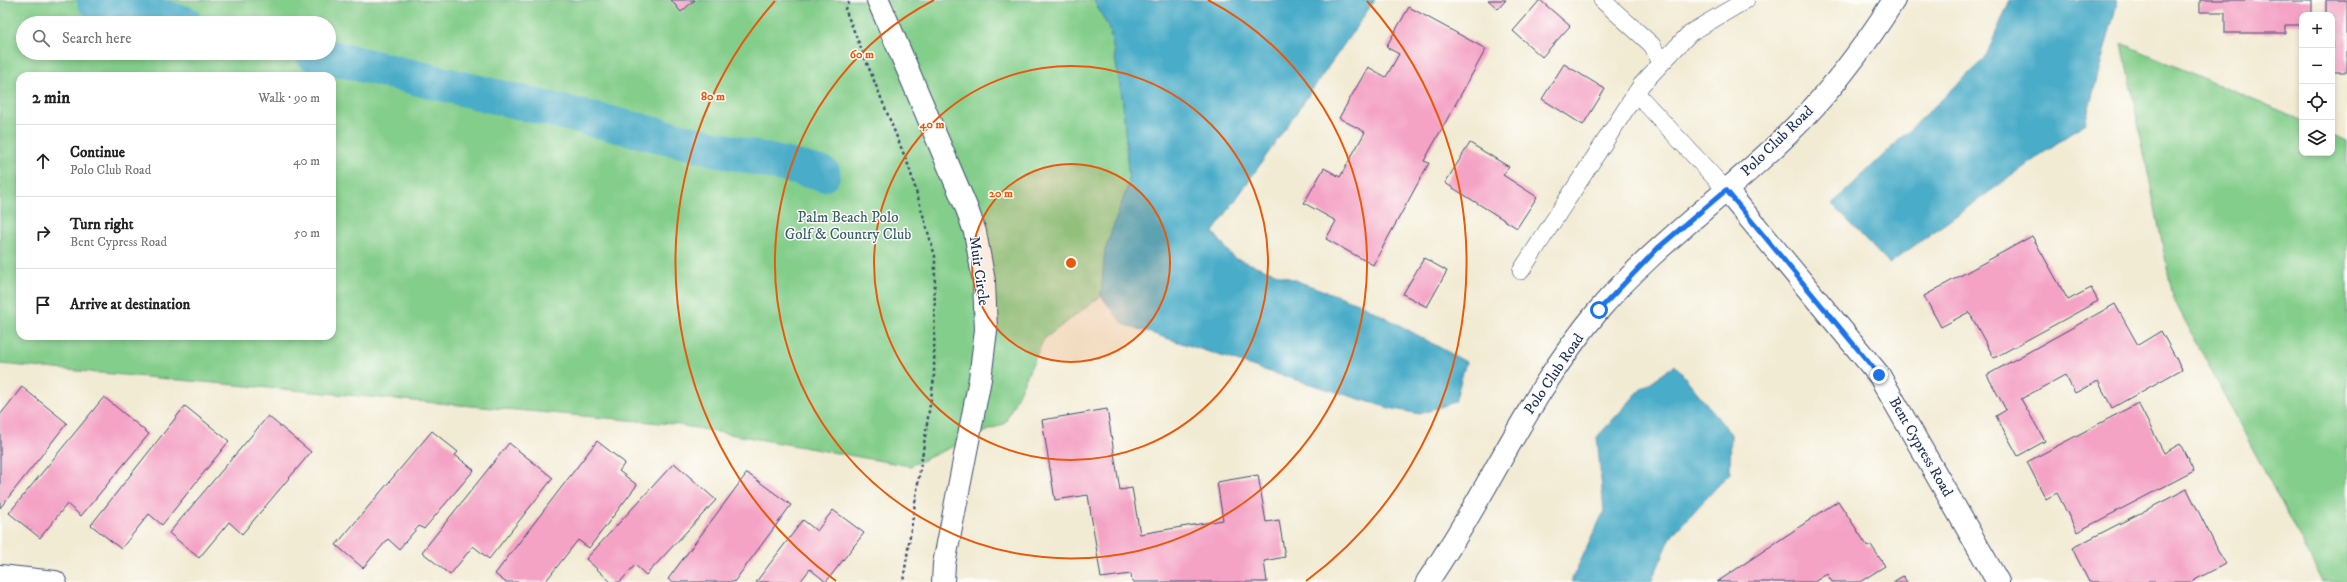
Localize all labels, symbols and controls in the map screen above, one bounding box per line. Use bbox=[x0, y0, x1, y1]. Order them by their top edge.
map controls bbox=[2299, 12, 2335, 156]
button: + bbox=[2299, 12, 2335, 48]
search box bbox=[16, 16, 336, 60]
icon: search bbox=[30, 27, 52, 49]
text: Search here bbox=[62, 29, 131, 48]
text: 60 m bbox=[850, 47, 874, 62]
button: − bbox=[2299, 48, 2335, 84]
button: locate bbox=[2299, 84, 2335, 120]
text: 2 min bbox=[32, 87, 70, 109]
text: 80 m bbox=[701, 89, 725, 104]
text: Walk · 90 m bbox=[258, 90, 320, 106]
street label: Polo Club Road bbox=[1737, 101, 1818, 180]
text: 40 m bbox=[919, 117, 944, 132]
button: layers bbox=[2299, 120, 2335, 156]
text: Continue bbox=[70, 143, 125, 162]
icon: ahead bbox=[32, 150, 54, 172]
text: 40 m bbox=[293, 153, 320, 169]
text: Polo Club Road bbox=[70, 162, 151, 178]
text: 20 m bbox=[989, 186, 1013, 201]
park label: Palm Beach Polo Golf & Country Club bbox=[785, 208, 911, 244]
text: Turn right bbox=[70, 215, 133, 234]
icon: right bbox=[32, 222, 54, 244]
text: 50 m bbox=[294, 225, 320, 241]
text: Bent Cypress Road bbox=[70, 234, 167, 250]
street label: Muir Circle bbox=[965, 235, 993, 307]
centre of rings bbox=[1064, 256, 1078, 270]
icon: arrive bbox=[32, 294, 54, 316]
text: Arrive at destination bbox=[70, 295, 190, 314]
route start bbox=[1590, 301, 1608, 319]
street label: Polo Club Road bbox=[1520, 329, 1588, 418]
route end bbox=[1870, 366, 1888, 384]
street label: Bent Cypress Road bbox=[1885, 394, 1957, 501]

